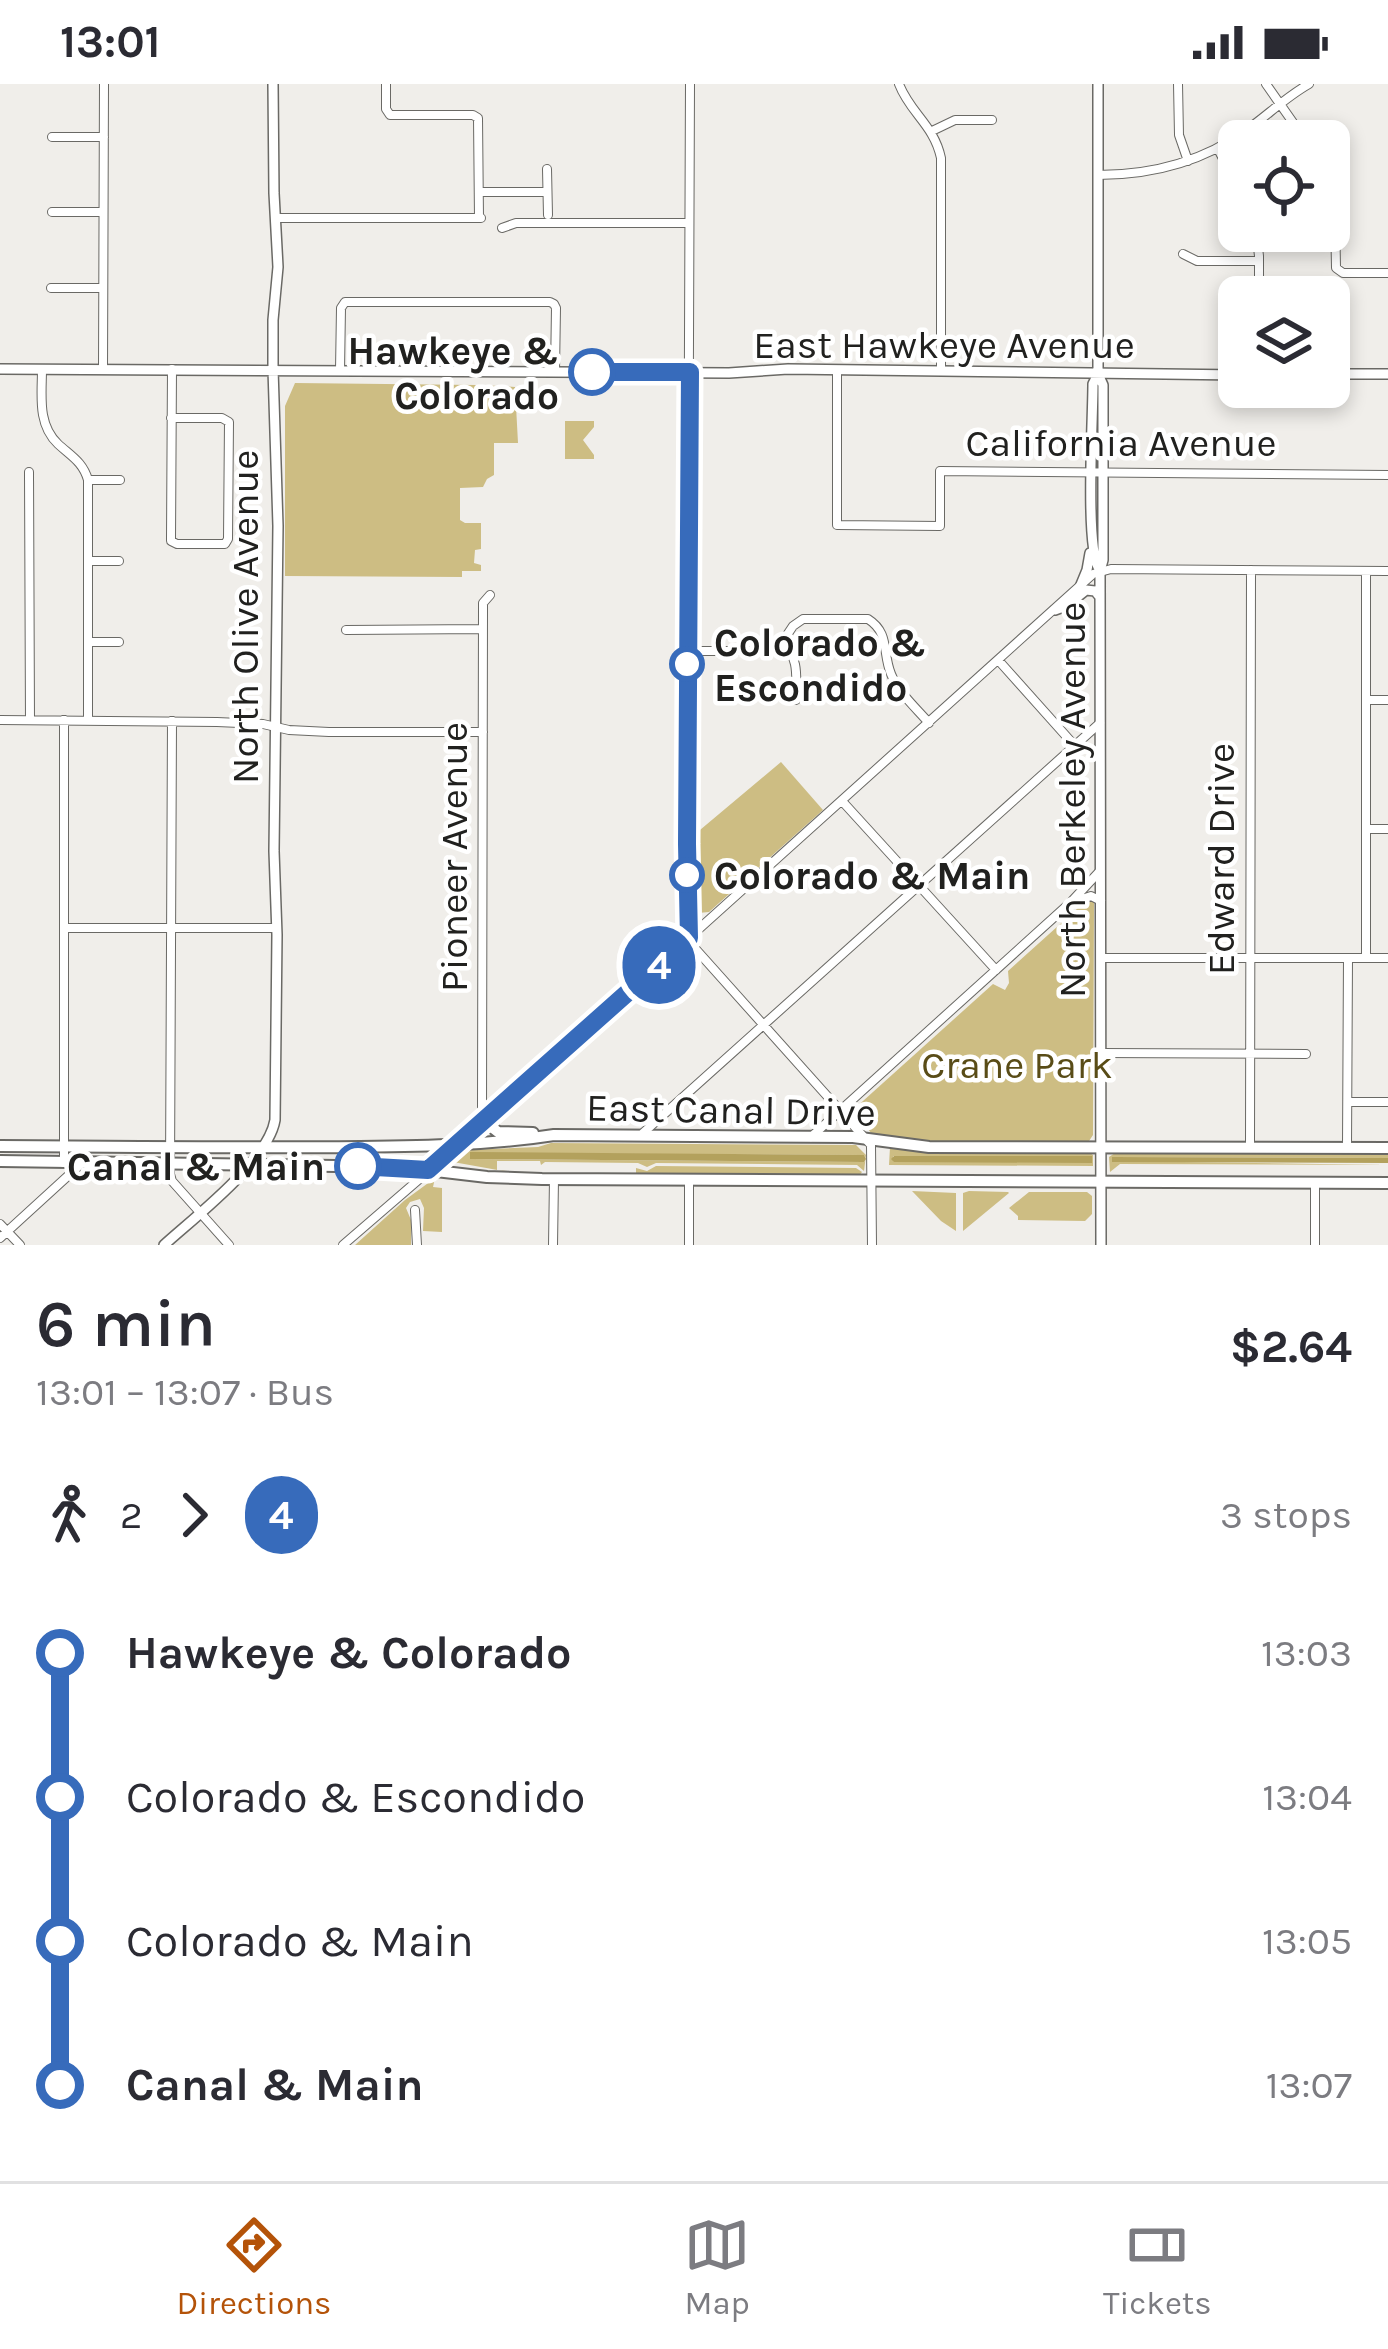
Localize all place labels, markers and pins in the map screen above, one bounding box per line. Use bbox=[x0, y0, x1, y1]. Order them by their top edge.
place label: Hawkeye & Colorado bbox=[348, 328, 559, 419]
marker: Hawkeye & Colorado bbox=[570, 350, 614, 394]
place label: Colorado & Escondido bbox=[714, 620, 926, 711]
marker: Colorado & Escondido bbox=[671, 648, 703, 680]
place label: Colorado & Main bbox=[714, 853, 1030, 899]
marker: Colorado & Main bbox=[671, 859, 703, 891]
place label: Canal & Main bbox=[67, 1144, 325, 1190]
marker: Canal & Main bbox=[336, 1144, 380, 1188]

